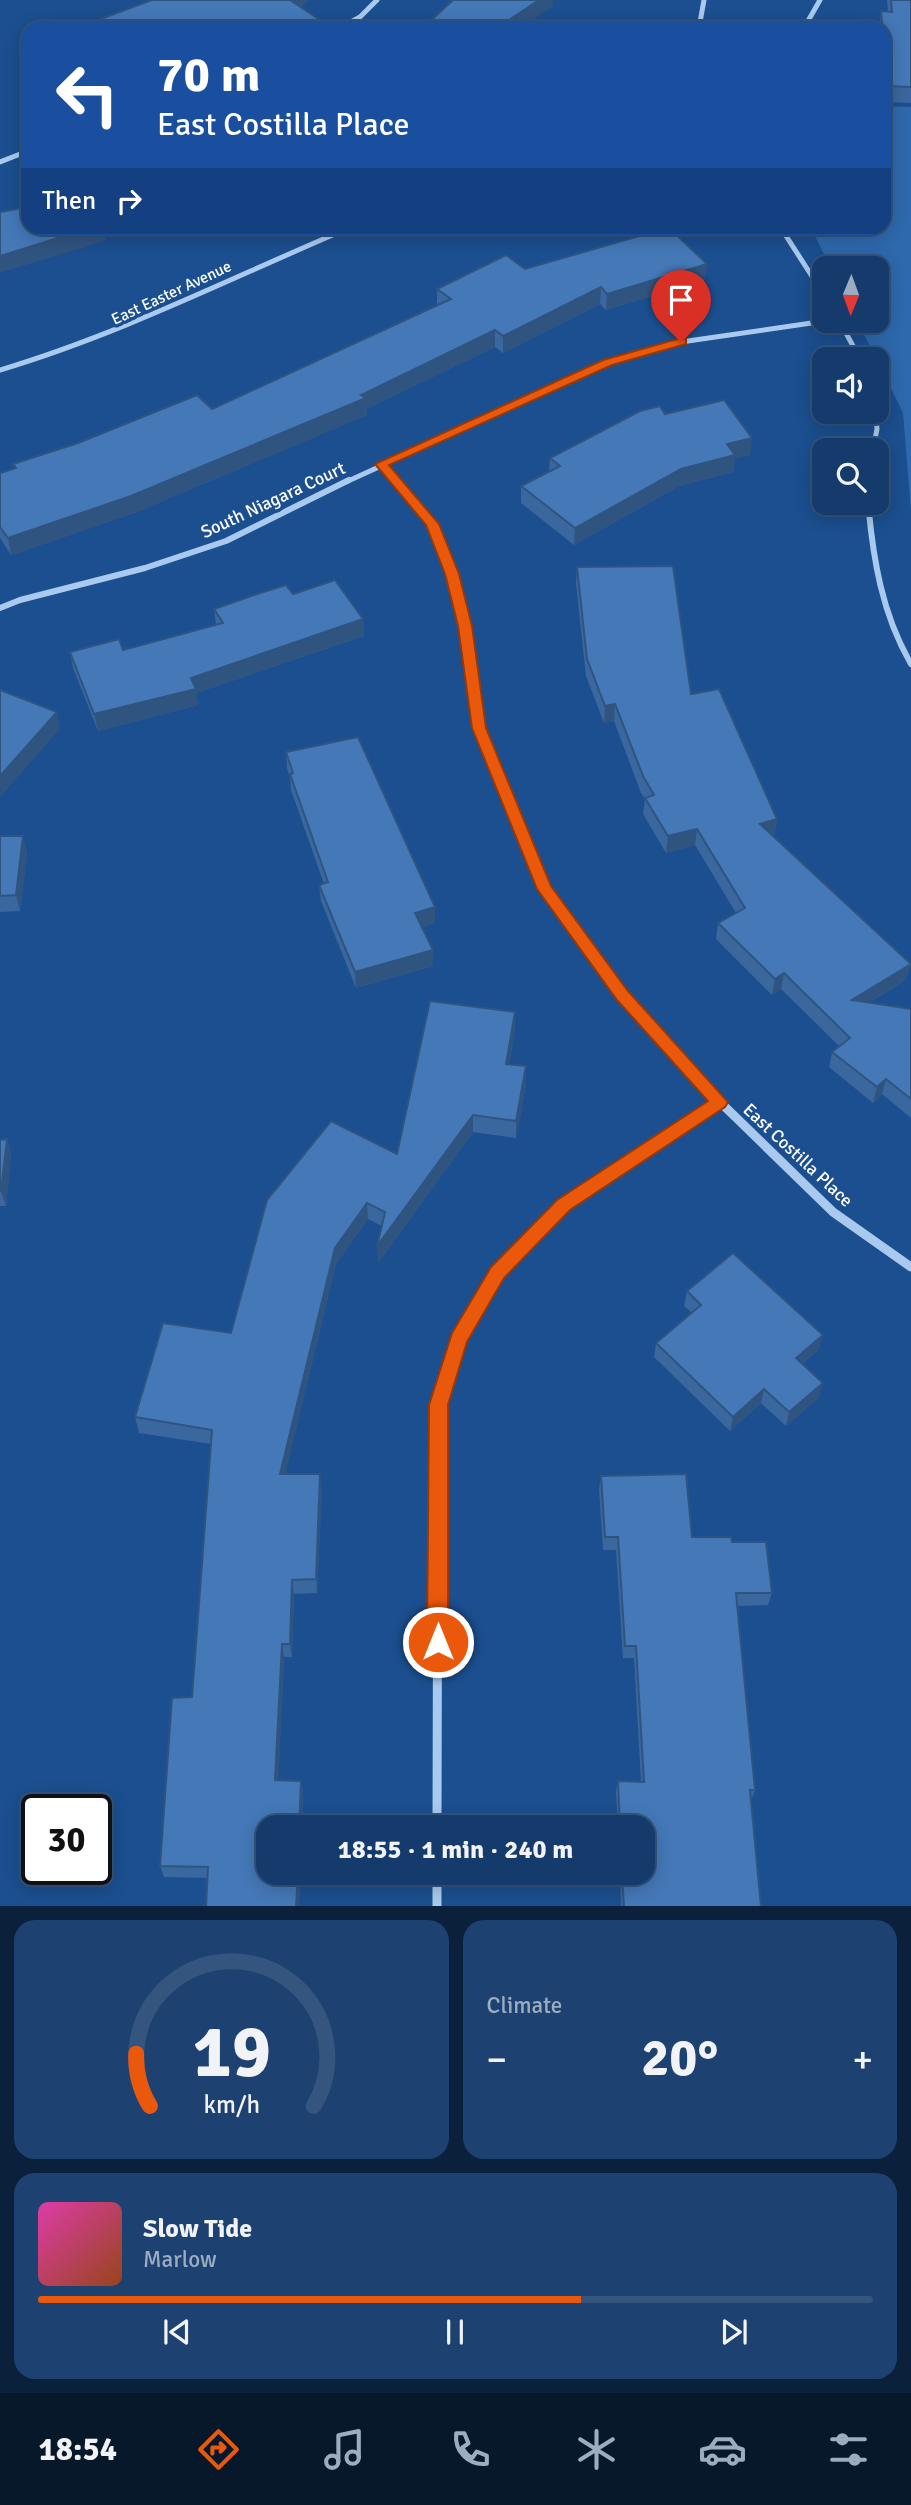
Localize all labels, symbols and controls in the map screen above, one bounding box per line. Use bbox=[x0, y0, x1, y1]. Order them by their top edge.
text: 70 m bbox=[157, 45, 260, 105]
icon: left bbox=[42, 49, 133, 140]
text: East Costilla Place bbox=[157, 105, 410, 144]
icon: right bbox=[110, 182, 148, 220]
text: Then bbox=[42, 185, 96, 217]
street label: East Easter Avenue bbox=[108, 256, 235, 329]
north arrow bbox=[812, 256, 889, 332]
map controls bbox=[812, 256, 889, 515]
pin bbox=[651, 270, 711, 342]
icon: arrive bbox=[662, 281, 700, 319]
button: sound bbox=[812, 347, 889, 424]
button: search bbox=[812, 438, 889, 515]
street label: South Niagara Court bbox=[197, 457, 349, 543]
street label: East Costilla Place bbox=[739, 1099, 857, 1211]
position arrow bbox=[401, 1605, 475, 1679]
speed limit sign: 30 bbox=[21, 1794, 112, 1885]
text: 18:55 · 1 min · 240 m bbox=[338, 1834, 573, 1866]
text: Climate bbox=[487, 1991, 562, 2020]
text: 19 bbox=[192, 2008, 271, 2097]
text: 20° bbox=[641, 2026, 718, 2090]
text: − bbox=[487, 2036, 507, 2083]
text: + bbox=[852, 2036, 873, 2083]
text: km/h bbox=[203, 2088, 260, 2119]
text: Slow Tide bbox=[143, 2213, 252, 2245]
text: Marlow bbox=[143, 2245, 217, 2274]
icon: previous bbox=[158, 2313, 196, 2351]
icon: pause bbox=[436, 2313, 474, 2351]
icon: next bbox=[715, 2313, 753, 2351]
icon: directions bbox=[194, 2425, 243, 2474]
icon: music bbox=[320, 2425, 369, 2474]
icon: phone bbox=[446, 2425, 495, 2474]
icon: climate bbox=[572, 2425, 621, 2474]
icon: car bbox=[698, 2425, 747, 2474]
icon: filters bbox=[824, 2425, 873, 2474]
text: 18:54 bbox=[38, 2430, 117, 2469]

